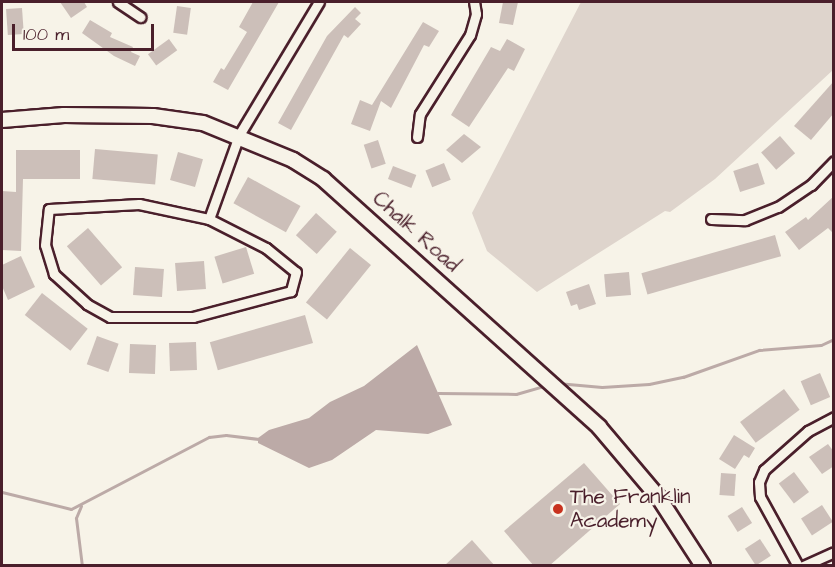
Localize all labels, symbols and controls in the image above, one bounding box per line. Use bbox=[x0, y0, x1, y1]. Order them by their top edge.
scale bar bbox=[15, 12, 158, 50]
text: 100 m bbox=[23, 22, 69, 47]
street label: Chalk Road bbox=[367, 186, 465, 278]
place label: The Franklin Academy bbox=[570, 484, 690, 534]
marker: The Franklin Academy bbox=[551, 502, 565, 516]

